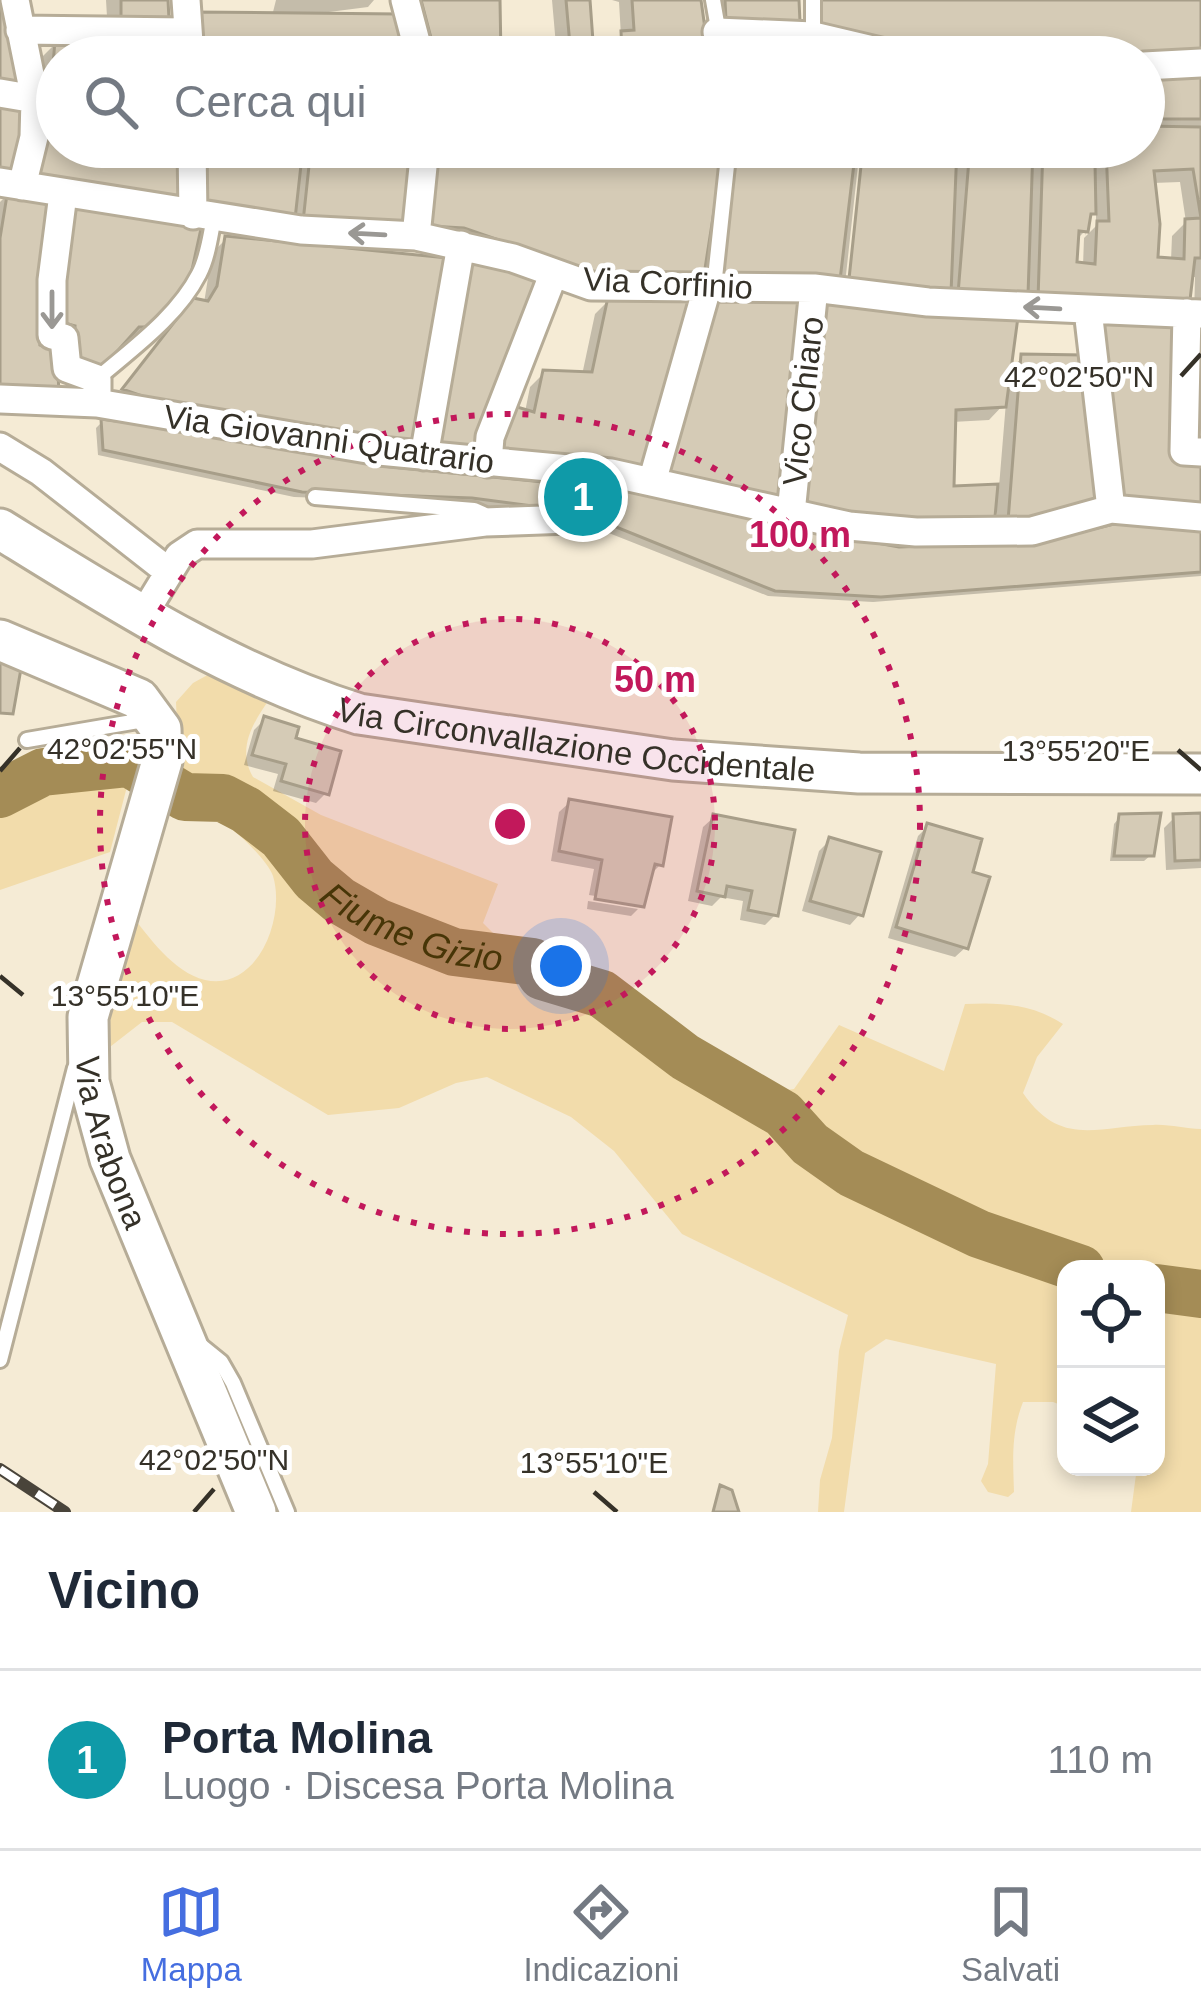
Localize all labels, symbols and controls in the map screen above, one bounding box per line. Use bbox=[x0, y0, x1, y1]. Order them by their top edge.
search box bbox=[36, 36, 1165, 168]
icon: search bbox=[78, 69, 144, 135]
text: Cerca qui bbox=[174, 76, 367, 127]
one-way arrow bbox=[348, 222, 387, 245]
street label: Via Corfinio bbox=[582, 260, 754, 306]
one-way arrow bbox=[41, 290, 63, 329]
one-way arrow bbox=[1023, 296, 1062, 319]
street label: Vico Chiaro bbox=[776, 315, 830, 487]
text: 42°02'50"N bbox=[1004, 360, 1154, 393]
street label: Via Giovanni Quatrario bbox=[161, 397, 497, 481]
pin: 1 bbox=[544, 452, 622, 542]
text: 100 m bbox=[749, 514, 851, 555]
text: 50 m bbox=[614, 659, 696, 700]
street label: Via Circonvallazione Occidentale bbox=[332, 690, 817, 788]
text: 42°02'55"N bbox=[47, 732, 197, 765]
text: 13°55'20"E bbox=[1002, 734, 1150, 767]
centre of rings bbox=[489, 803, 531, 845]
water label: Fiume Gizio bbox=[313, 874, 505, 978]
your location bbox=[531, 936, 591, 996]
text: 13°55'10"E bbox=[51, 979, 199, 1012]
street label: Via Arabona bbox=[70, 1055, 155, 1234]
map controls bbox=[1057, 1260, 1165, 1476]
button: locate bbox=[1057, 1260, 1165, 1368]
button: layers bbox=[1057, 1368, 1165, 1476]
text: 42°02'50"N bbox=[139, 1443, 289, 1476]
text: 13°55'10"E bbox=[520, 1446, 668, 1479]
text: Vicino bbox=[48, 1562, 200, 1619]
text: Porta Molina bbox=[162, 1712, 432, 1763]
text: 1 bbox=[76, 1738, 98, 1781]
text: 110 m bbox=[1048, 1738, 1153, 1781]
text: Luogo · Discesa Porta Molina bbox=[162, 1764, 674, 1807]
tab: Mappa bbox=[141, 1879, 242, 1989]
tab: Indicazioni bbox=[523, 1879, 679, 1989]
tab: Salvati bbox=[961, 1879, 1060, 1989]

